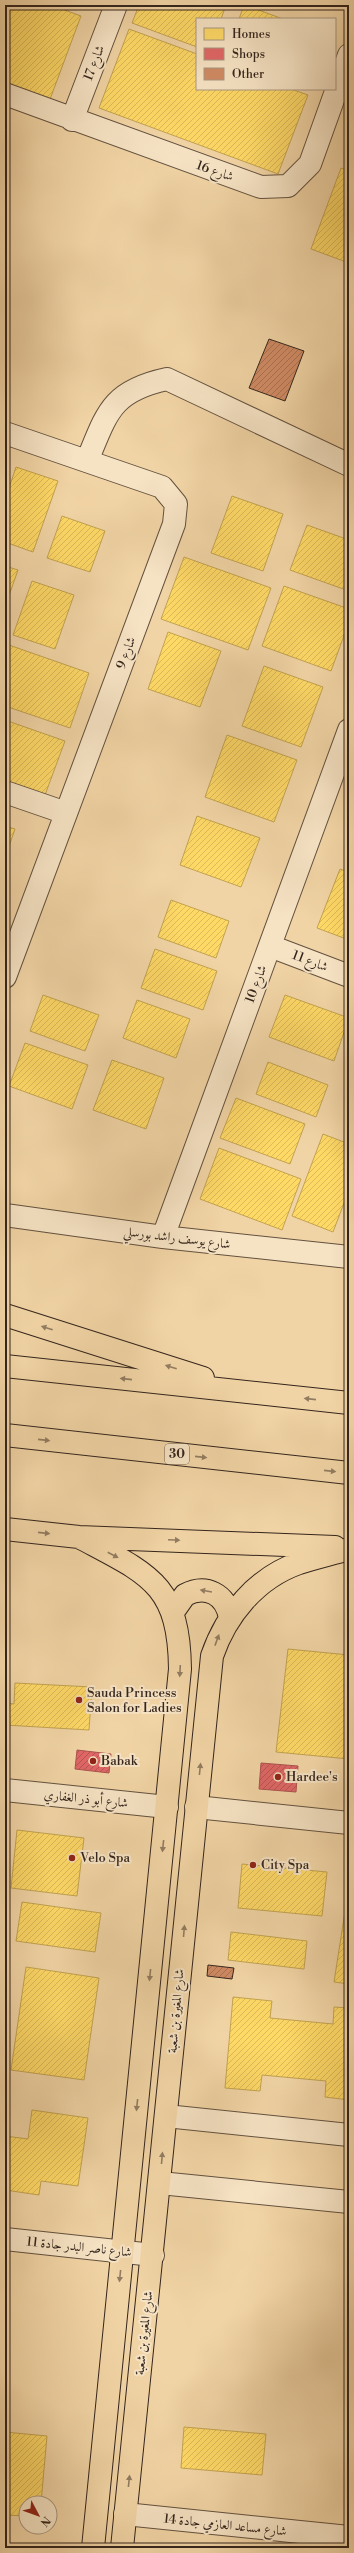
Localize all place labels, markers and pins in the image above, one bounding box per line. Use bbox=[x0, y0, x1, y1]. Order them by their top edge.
place label: Sauda Princess Salon for Ladies bbox=[87, 1685, 182, 1716]
marker: Sauda Princess Salon for Ladies bbox=[74, 1695, 84, 1705]
place label: Babak bbox=[100, 1753, 139, 1769]
marker: Babak bbox=[88, 1756, 98, 1766]
place label: Hardee's bbox=[286, 1769, 338, 1785]
marker: Hardee's bbox=[273, 1772, 283, 1782]
place label: Velo Spa bbox=[79, 1850, 131, 1866]
marker: Velo Spa bbox=[67, 1853, 77, 1863]
place label: City Spa bbox=[261, 1857, 310, 1873]
marker: City Spa bbox=[248, 1860, 258, 1870]

